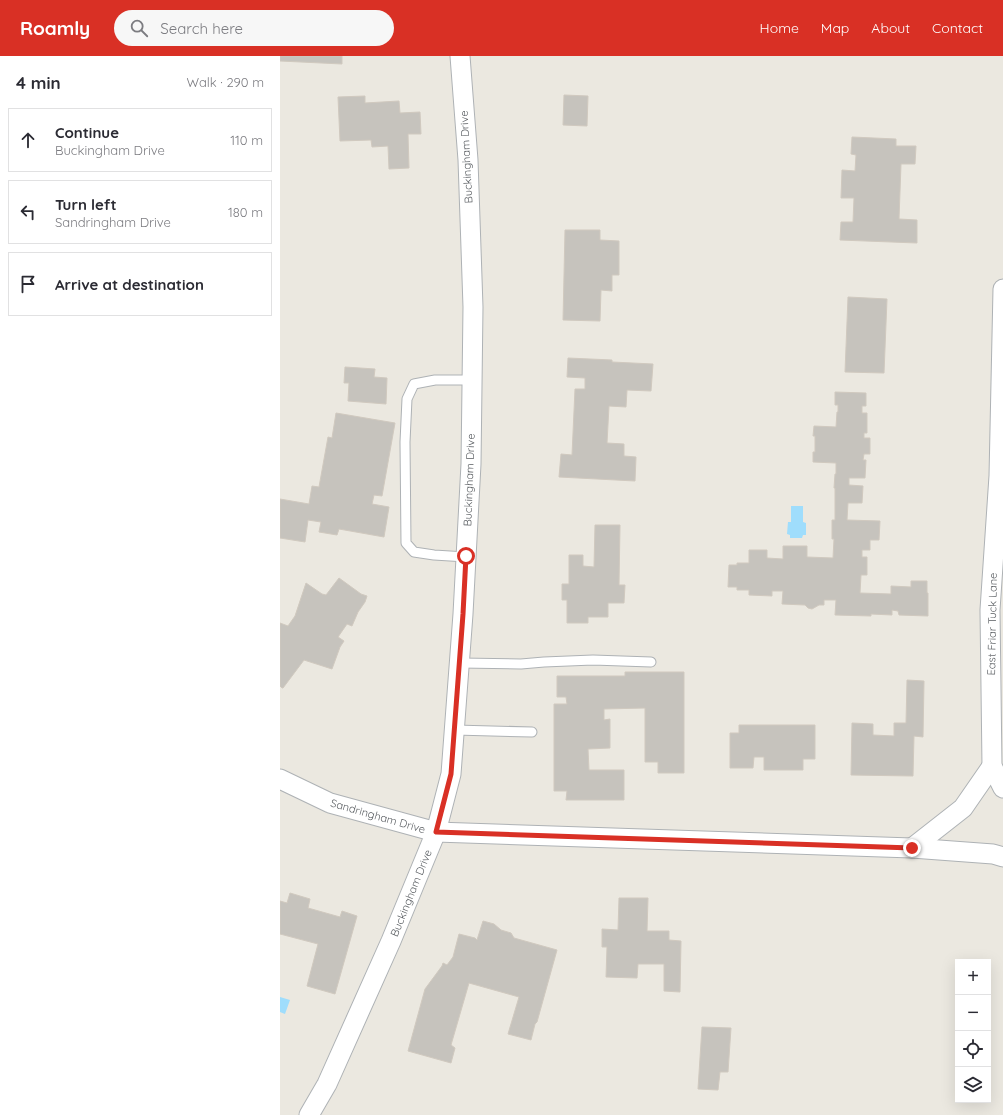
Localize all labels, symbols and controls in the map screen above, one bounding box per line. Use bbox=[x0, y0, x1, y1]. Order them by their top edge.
search box bbox=[114, 10, 394, 46]
text: Roamly bbox=[20, 16, 90, 40]
icon: search bbox=[128, 17, 150, 39]
text: Search here bbox=[160, 19, 243, 38]
text: Home bbox=[760, 19, 799, 37]
text: Map bbox=[821, 19, 849, 37]
text: About bbox=[871, 19, 910, 37]
text: Contact bbox=[932, 19, 983, 37]
text: 4 min bbox=[16, 72, 61, 93]
text: Walk · 290 m bbox=[187, 74, 264, 90]
street label: Buckingham Drive bbox=[457, 110, 475, 204]
text: Continue bbox=[55, 123, 119, 142]
icon: ahead bbox=[17, 129, 39, 151]
text: 110 m bbox=[230, 132, 263, 148]
text: Buckingham Drive bbox=[55, 142, 165, 158]
text: Turn left bbox=[55, 195, 117, 214]
icon: left bbox=[17, 201, 39, 223]
text: 180 m bbox=[228, 204, 263, 220]
text: Sandringham Drive bbox=[55, 214, 171, 230]
icon: arrive bbox=[17, 273, 39, 295]
text: Arrive at destination bbox=[55, 275, 204, 294]
street label: Buckingham Drive bbox=[460, 433, 478, 527]
route start bbox=[457, 547, 475, 565]
street label: East Friar Tuck Lane bbox=[984, 573, 1000, 675]
street label: Sandringham Drive bbox=[329, 796, 427, 836]
route end bbox=[903, 839, 921, 857]
street label: Buckingham Drive bbox=[387, 847, 435, 939]
map controls bbox=[955, 959, 991, 1103]
button: + bbox=[955, 959, 991, 995]
button: − bbox=[955, 995, 991, 1031]
button: locate bbox=[955, 1031, 991, 1067]
button: layers bbox=[955, 1067, 991, 1103]

